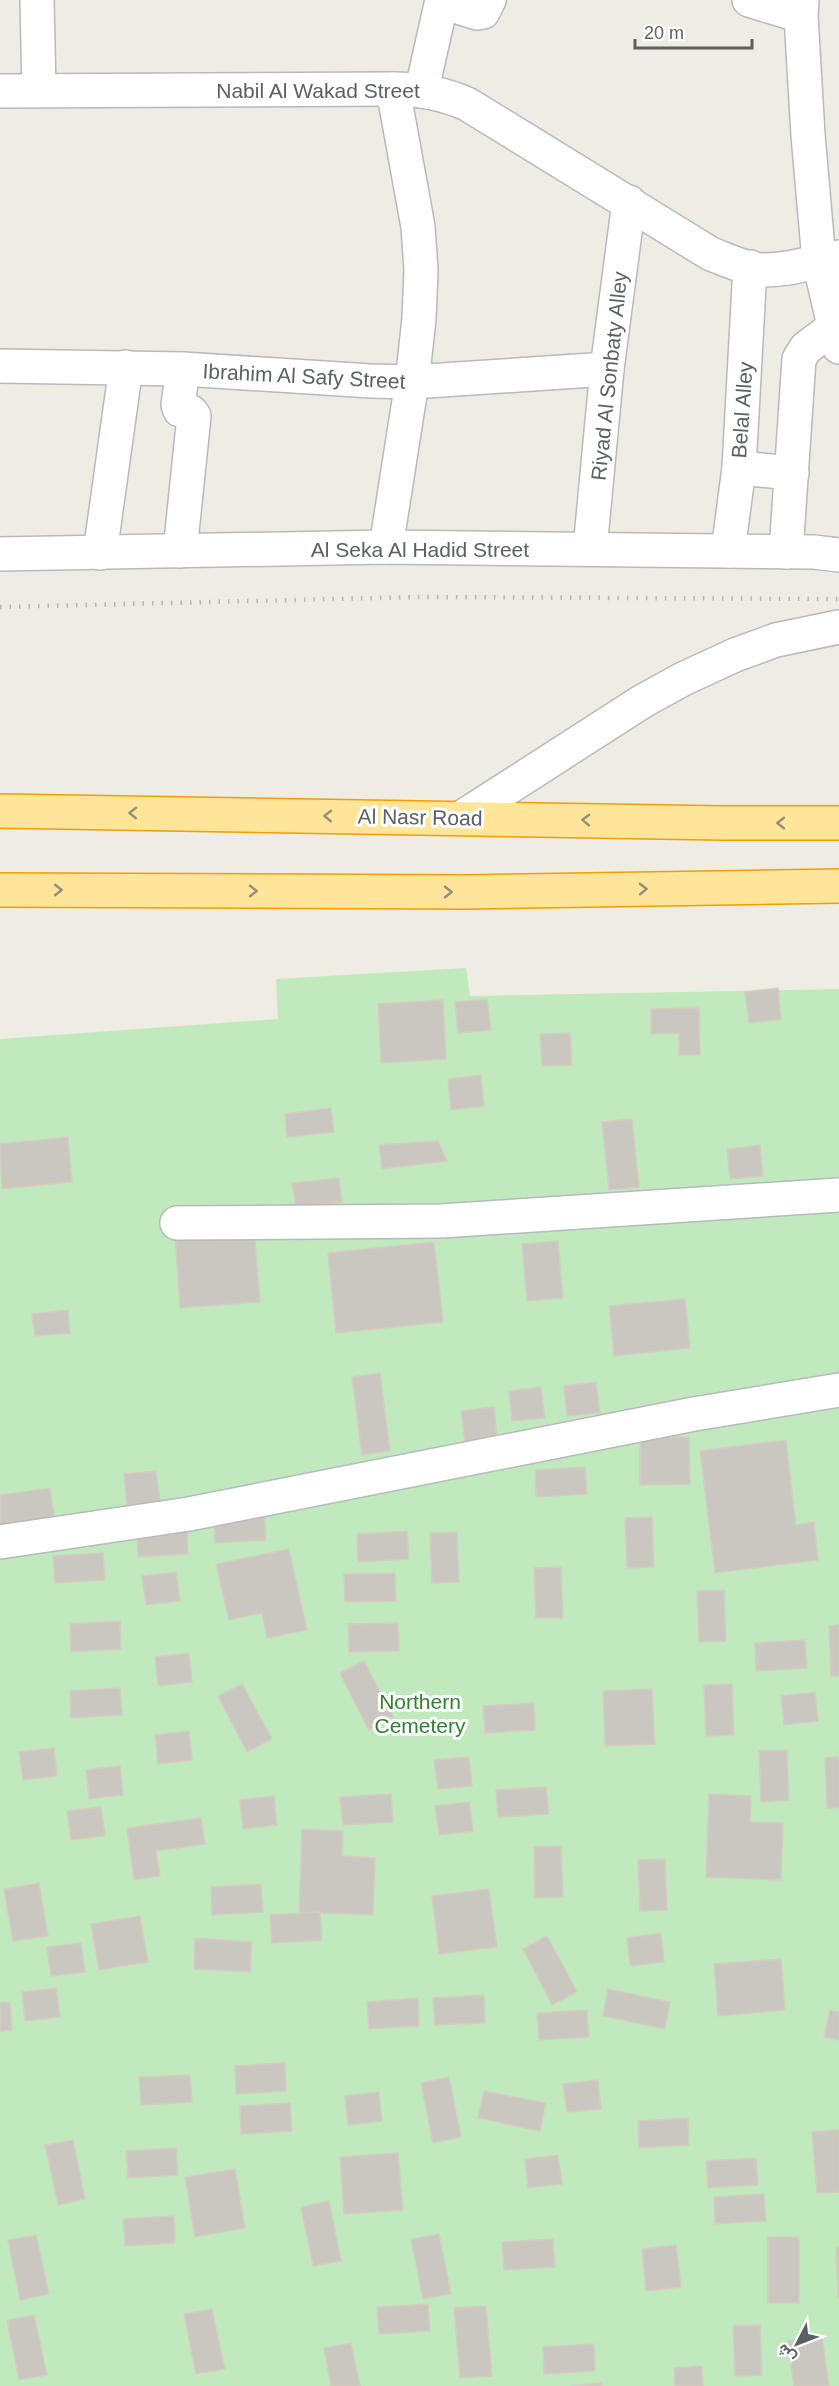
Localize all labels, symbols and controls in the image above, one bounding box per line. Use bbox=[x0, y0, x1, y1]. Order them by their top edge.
scale bar bbox=[635, 12, 752, 50]
text: 20 m bbox=[644, 23, 684, 43]
street label: Nabil Al Wakad Street bbox=[216, 79, 420, 102]
street label: Riyad Al Sonbaty Alley bbox=[587, 270, 631, 482]
street label: Ibrahim Al Safy Street bbox=[202, 359, 406, 393]
street label: Belal Alley bbox=[727, 360, 757, 459]
street label: Al Seka Al Hadid Street bbox=[311, 538, 529, 561]
street label: Al Nasr Road bbox=[357, 804, 483, 830]
one-way arrow bbox=[128, 807, 137, 819]
one-way arrow bbox=[323, 810, 332, 822]
one-way arrow bbox=[581, 814, 590, 826]
one-way arrow bbox=[776, 817, 785, 829]
one-way arrow bbox=[639, 883, 648, 895]
one-way arrow bbox=[54, 884, 63, 896]
one-way arrow bbox=[249, 885, 258, 897]
one-way arrow bbox=[444, 886, 453, 898]
park label: Northern Cemetery bbox=[374, 1690, 466, 1737]
north arrow bbox=[767, 2314, 827, 2374]
text: ش bbox=[773, 2340, 800, 2367]

